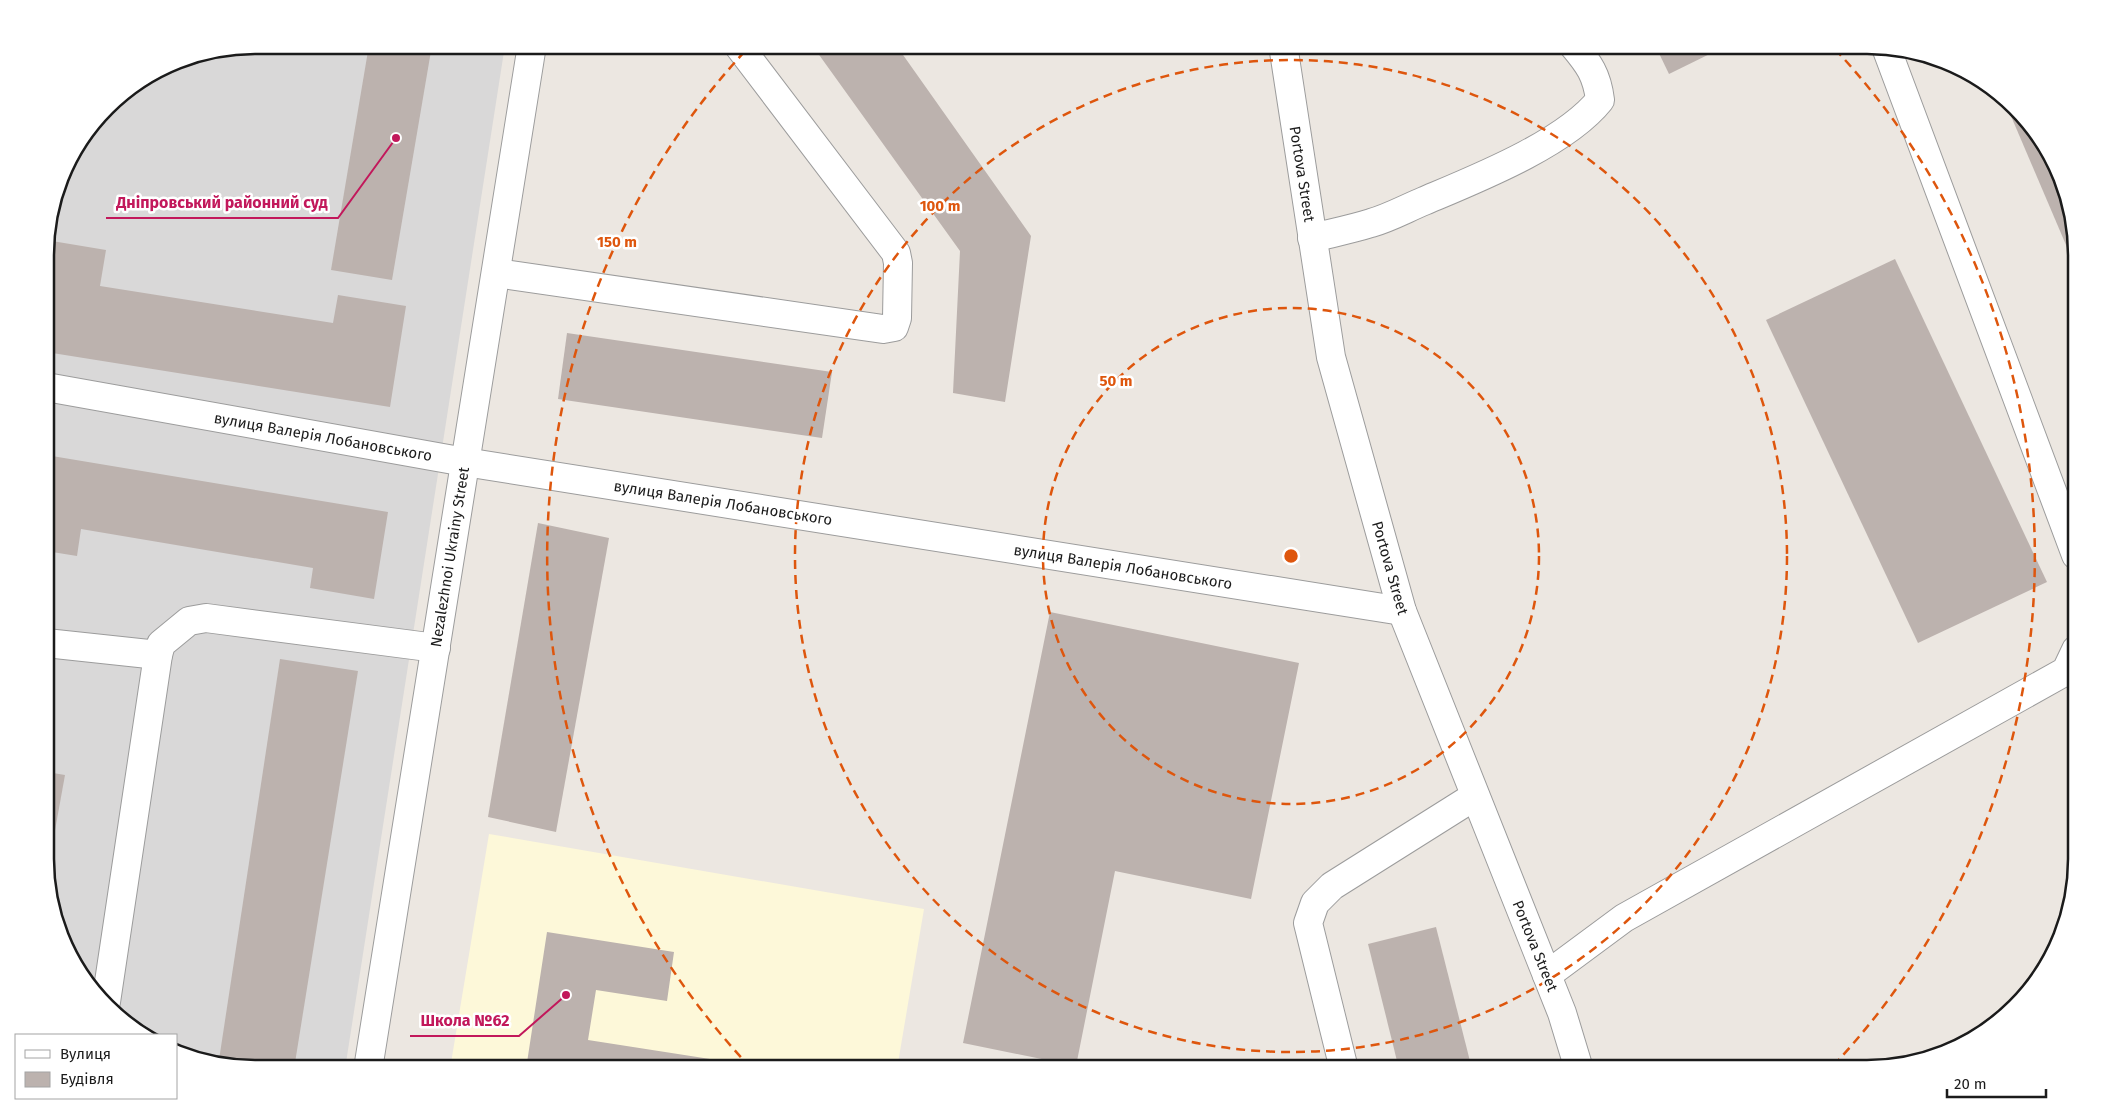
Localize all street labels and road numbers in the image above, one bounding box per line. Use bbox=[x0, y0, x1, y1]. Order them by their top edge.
street label: Portova Street bbox=[1286, 125, 1319, 224]
street label: вулиця Валерія Лобановського bbox=[213, 409, 433, 465]
street label: Nezalezhnoi Ukrainy Street bbox=[427, 465, 473, 648]
street label: вулиця Валерія Лобановського bbox=[612, 477, 834, 529]
street label: Portova Street bbox=[1368, 519, 1412, 618]
street label: вулиця Валерія Лобановського bbox=[1012, 541, 1234, 593]
street label: Portova Street bbox=[1509, 898, 1562, 995]

